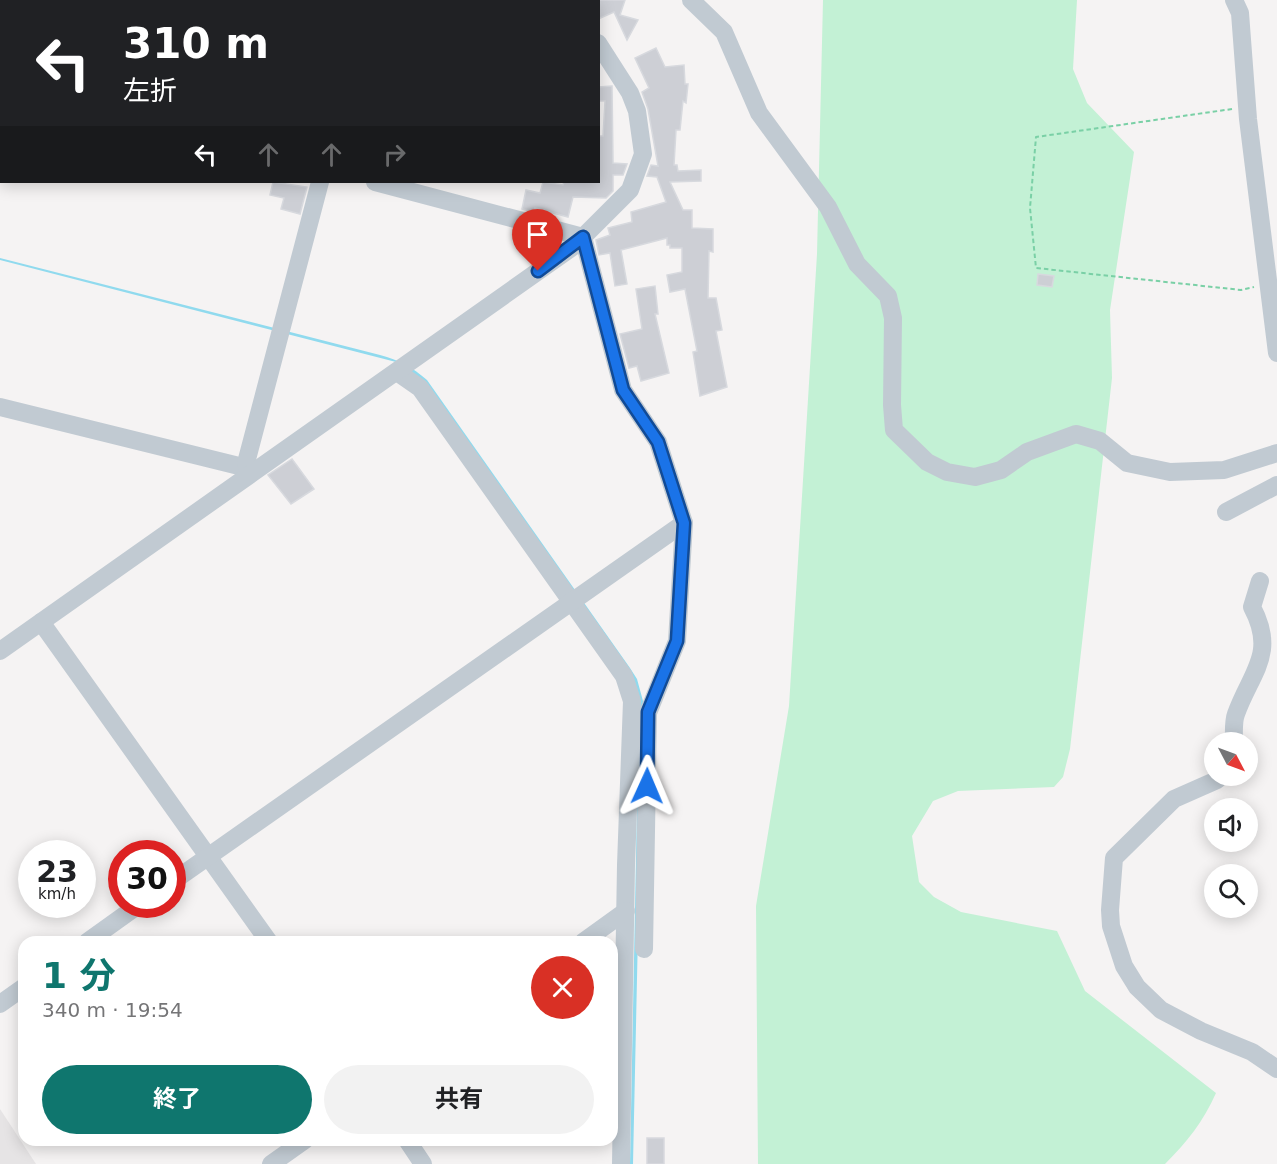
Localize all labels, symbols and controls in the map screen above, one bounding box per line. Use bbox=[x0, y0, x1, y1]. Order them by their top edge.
text: 310 m bbox=[123, 19, 269, 68]
icon: left bbox=[24, 24, 102, 102]
text: 左折 bbox=[123, 75, 177, 106]
icon: left bbox=[189, 138, 222, 171]
icon: ahead bbox=[252, 138, 285, 171]
icon: ahead bbox=[315, 138, 348, 171]
icon: right bbox=[378, 138, 411, 171]
pin bbox=[512, 209, 563, 271]
icon: arrive bbox=[521, 218, 554, 251]
north arrow bbox=[1204, 732, 1258, 786]
map controls bbox=[1204, 732, 1258, 918]
position arrow bbox=[615, 754, 679, 818]
button: sound bbox=[1204, 798, 1258, 852]
speed limit sign: 30 bbox=[108, 840, 186, 918]
text: 23 bbox=[36, 854, 78, 889]
button: search bbox=[1204, 864, 1258, 918]
text: km/h bbox=[38, 885, 76, 903]
text: 1 分 bbox=[42, 955, 116, 996]
button: close bbox=[531, 956, 594, 1019]
text: 340 m · 19:54 bbox=[42, 998, 183, 1022]
button: 終了 bbox=[42, 1065, 312, 1134]
button: 共有 bbox=[324, 1065, 594, 1134]

